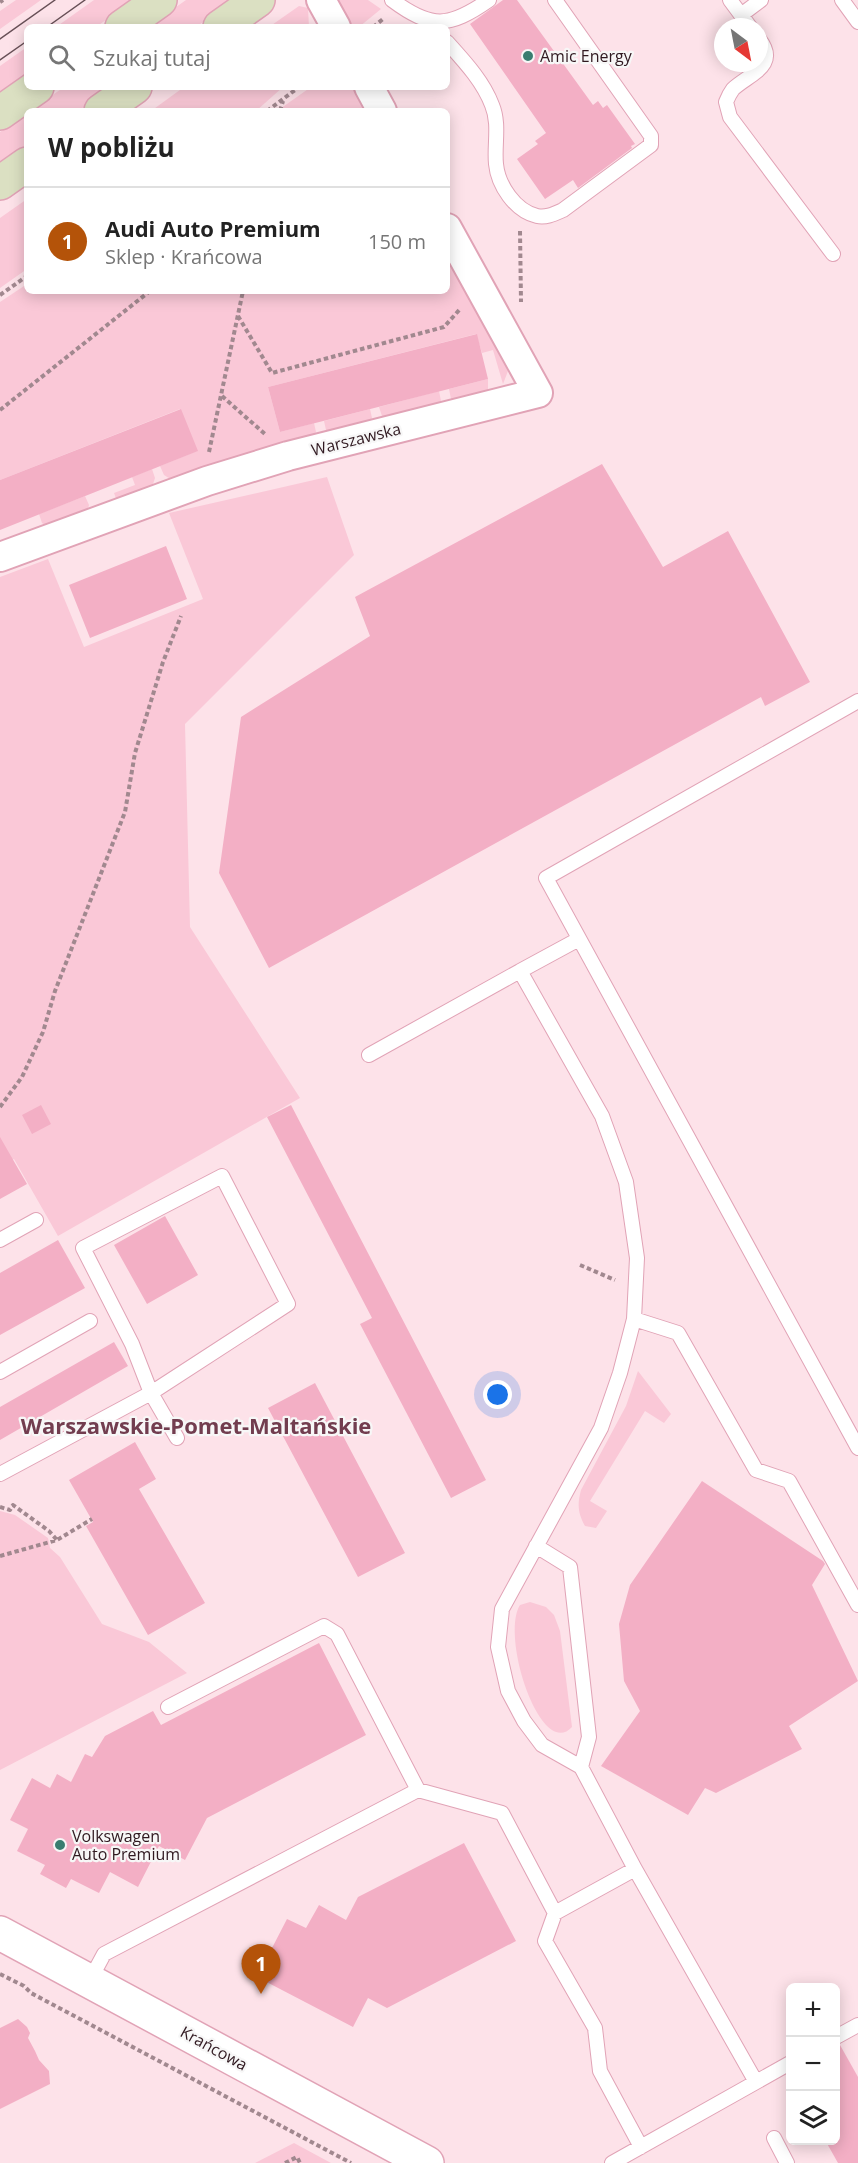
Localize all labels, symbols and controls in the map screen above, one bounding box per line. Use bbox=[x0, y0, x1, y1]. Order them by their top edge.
north arrow bbox=[714, 18, 768, 72]
search box bbox=[24, 24, 450, 90]
icon: search bbox=[45, 41, 78, 74]
text: Szukaj tutaj bbox=[93, 42, 211, 72]
place label: Amic Energy bbox=[540, 45, 633, 67]
marker: Amic Energy bbox=[521, 49, 535, 63]
text: W pobliżu bbox=[48, 129, 175, 165]
text: Audi Auto Premium bbox=[105, 213, 321, 243]
text: 1 bbox=[62, 228, 73, 255]
text: 150 m bbox=[368, 228, 426, 255]
text: Sklep · Krańcowa bbox=[105, 243, 263, 270]
street label: Warszawska bbox=[309, 417, 403, 461]
your location bbox=[483, 1380, 512, 1409]
district label: Warszawskie-Pomet-Maltańskie bbox=[21, 1410, 371, 1440]
place label: Volkswagen Auto Premium bbox=[72, 1825, 180, 1865]
marker: Volkswagen Auto Premium bbox=[53, 1838, 67, 1852]
pin: 1 bbox=[242, 1944, 280, 1994]
map controls bbox=[786, 1983, 840, 2145]
button: + bbox=[786, 1983, 840, 2037]
street label: Krańcowa bbox=[176, 2021, 252, 2075]
button: − bbox=[786, 2037, 840, 2091]
button: layers bbox=[786, 2091, 840, 2145]

